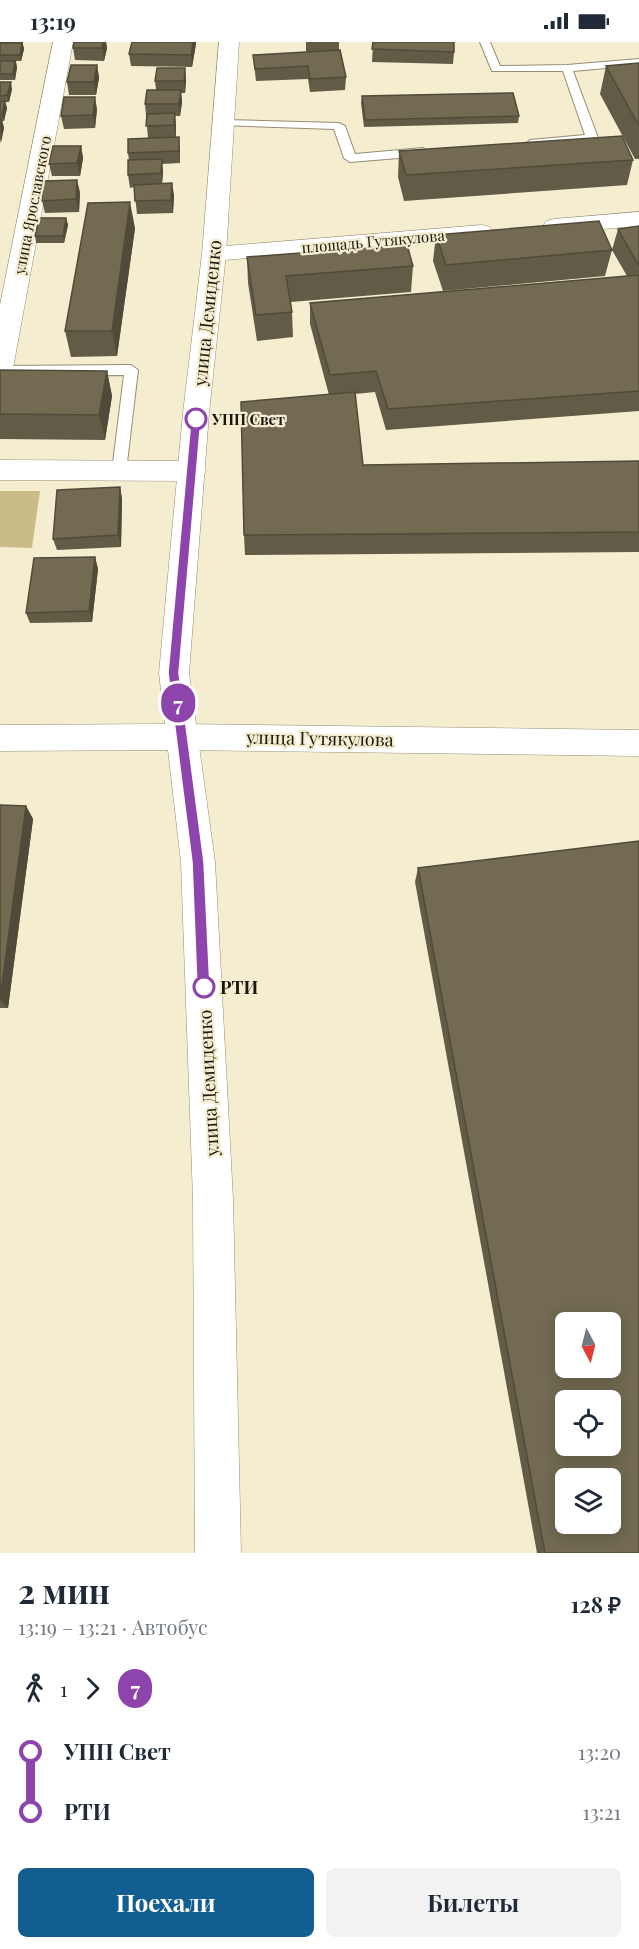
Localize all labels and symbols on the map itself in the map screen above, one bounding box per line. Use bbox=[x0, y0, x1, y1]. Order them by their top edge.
street label: улица Ярославского bbox=[9, 134, 55, 277]
street label: площадь Гутякулова bbox=[301, 225, 446, 257]
street label: улица Демиденко bbox=[187, 239, 227, 388]
marker: УПП Свет bbox=[185, 408, 207, 430]
place label: УПП Свет bbox=[211, 409, 285, 429]
line badge: 7 bbox=[158, 684, 198, 722]
street label: улица Гутякулова bbox=[245, 725, 394, 751]
place label: РТИ bbox=[220, 975, 259, 999]
marker: РТИ bbox=[193, 976, 215, 998]
street label: улица Демиденко bbox=[192, 1009, 224, 1158]
north arrow bbox=[555, 1312, 621, 1378]

